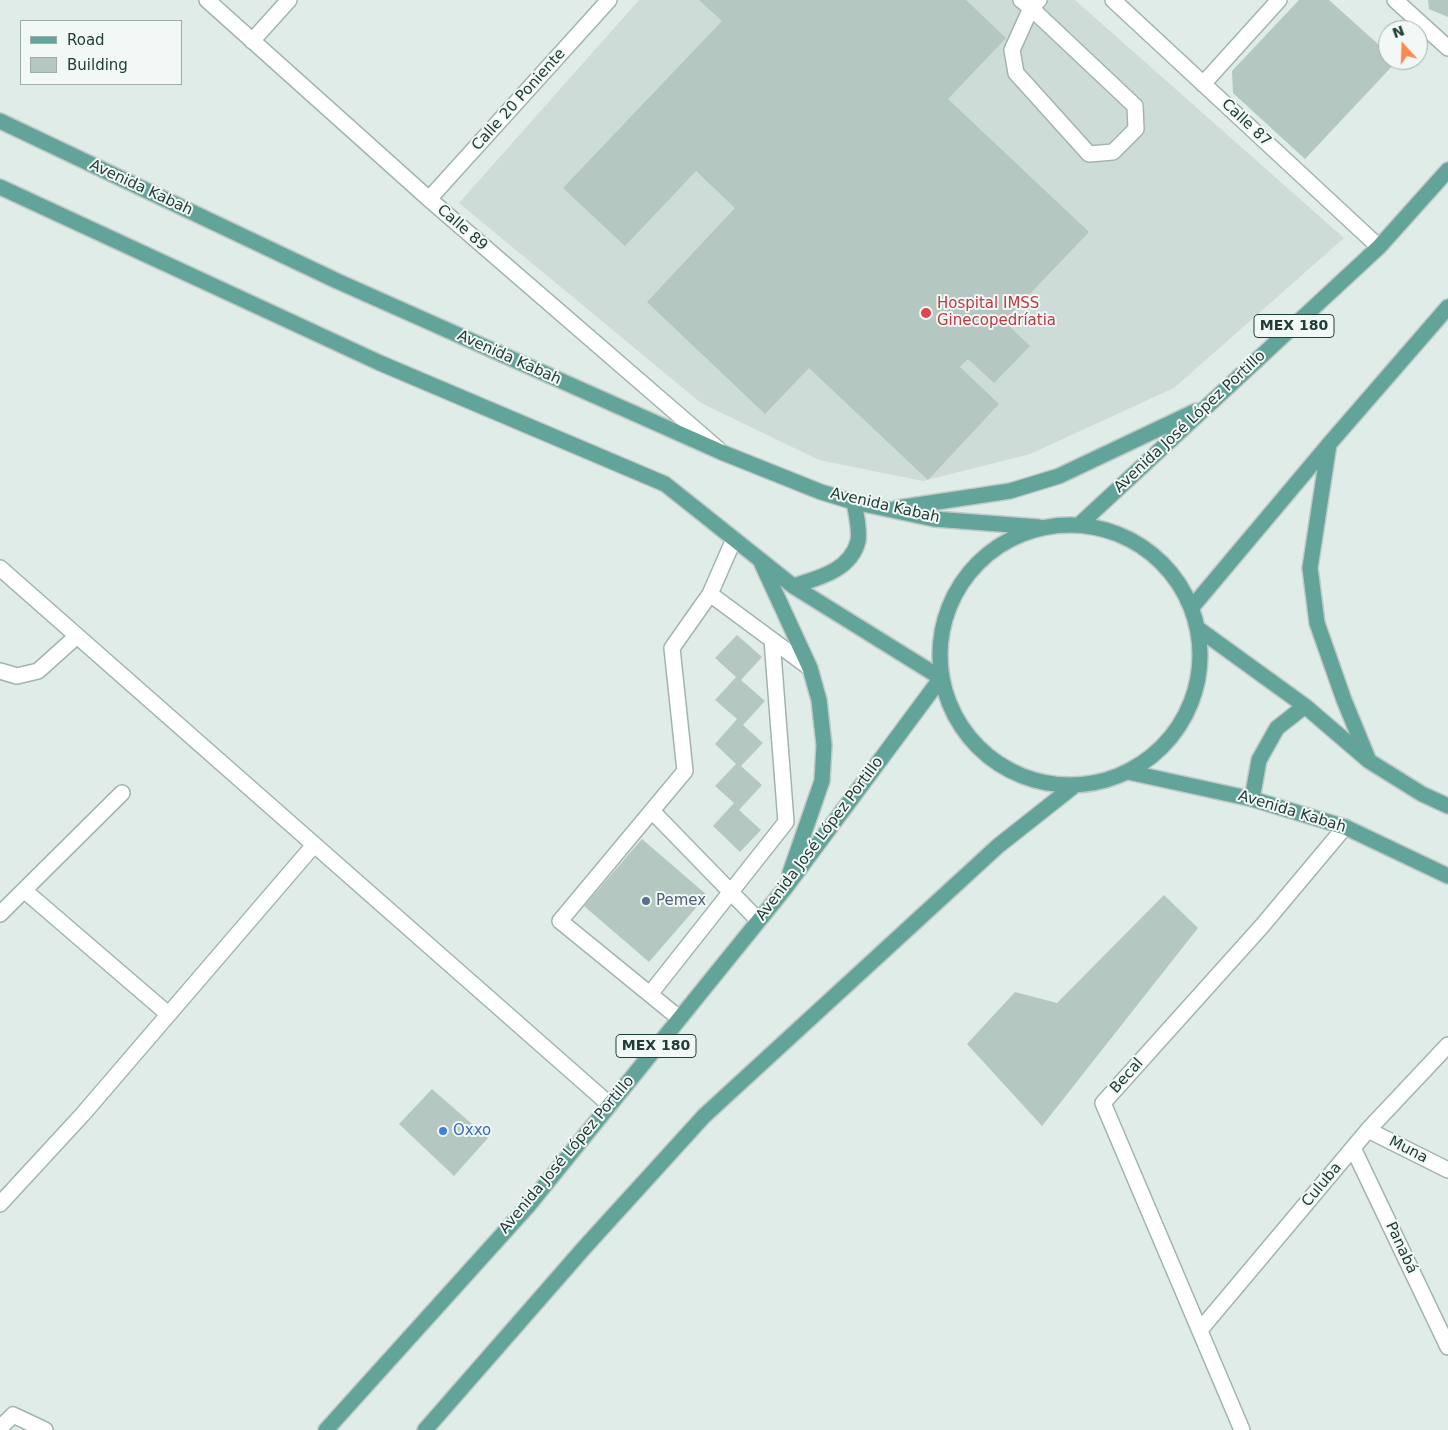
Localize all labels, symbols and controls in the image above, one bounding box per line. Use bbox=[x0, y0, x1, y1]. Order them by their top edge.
legend bbox=[20, 20, 182, 85]
north arrow bbox=[1378, 20, 1428, 70]
text: N bbox=[1390, 22, 1406, 41]
text: Road bbox=[67, 31, 105, 49]
street label: Calle 20 Poniente bbox=[468, 45, 570, 155]
text: Building bbox=[67, 56, 128, 74]
street label: Calle 87 bbox=[1218, 96, 1274, 150]
street label: Avenida Kabah bbox=[87, 156, 195, 220]
street label: Calle 89 bbox=[433, 201, 491, 255]
place label: Hospital IMSS Ginecopedríatia bbox=[937, 295, 1056, 330]
marker: Hospital IMSS Ginecopedríatia bbox=[919, 306, 933, 320]
road number: MEX 180 bbox=[1254, 314, 1334, 338]
street label: Avenida Kabah bbox=[454, 327, 564, 389]
street label: Avenida José López Portillo bbox=[1111, 347, 1269, 497]
street label: Avenida Kabah bbox=[829, 485, 941, 527]
street label: Avenida José López Portillo bbox=[753, 754, 887, 924]
street label: Avenida Kabah bbox=[1236, 787, 1348, 837]
place label: Pemex bbox=[656, 892, 706, 910]
marker: Pemex bbox=[640, 895, 652, 907]
road number: MEX 180 bbox=[616, 1034, 696, 1058]
street label: Becal bbox=[1107, 1055, 1147, 1097]
street label: Avenida José López Portillo bbox=[496, 1073, 638, 1237]
place label: Oxxo bbox=[453, 1122, 491, 1140]
marker: Oxxo bbox=[437, 1125, 449, 1137]
street label: Muna bbox=[1386, 1133, 1430, 1167]
street label: Culuba bbox=[1298, 1159, 1346, 1211]
street label: Panabá bbox=[1381, 1219, 1421, 1277]

